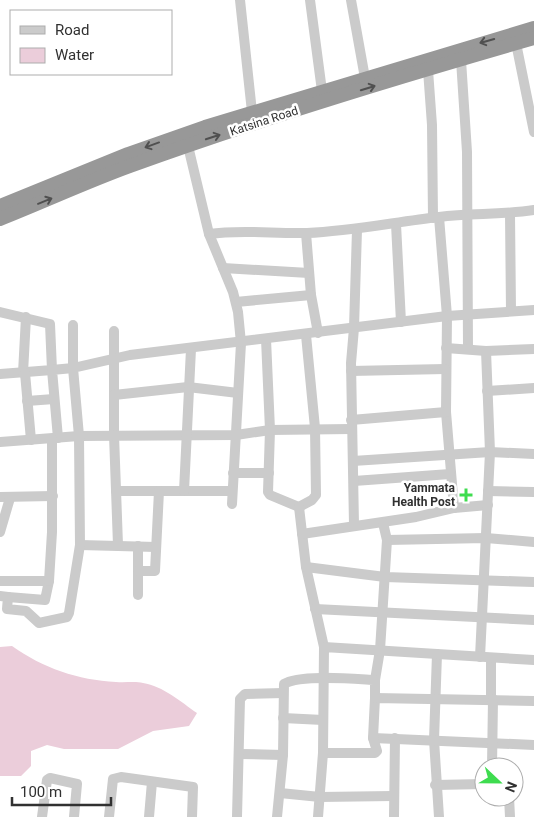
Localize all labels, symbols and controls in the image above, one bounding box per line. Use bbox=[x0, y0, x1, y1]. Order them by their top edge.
legend bbox=[10, 10, 172, 75]
text: Road bbox=[55, 21, 89, 39]
one-way arrow bbox=[480, 36, 496, 46]
text: Water bbox=[55, 46, 94, 64]
one-way arrow bbox=[360, 83, 376, 93]
street label: Katsina Road bbox=[228, 103, 300, 139]
one-way arrow bbox=[205, 132, 221, 142]
one-way arrow bbox=[145, 141, 160, 150]
one-way arrow bbox=[37, 196, 52, 205]
place label: Yammata Health Post bbox=[392, 481, 456, 509]
marker: Yammata Health Post bbox=[459, 488, 473, 502]
north arrow bbox=[474, 757, 524, 807]
scale bar bbox=[12, 774, 111, 806]
text: N bbox=[502, 779, 520, 794]
text: 100 m bbox=[20, 783, 62, 801]

